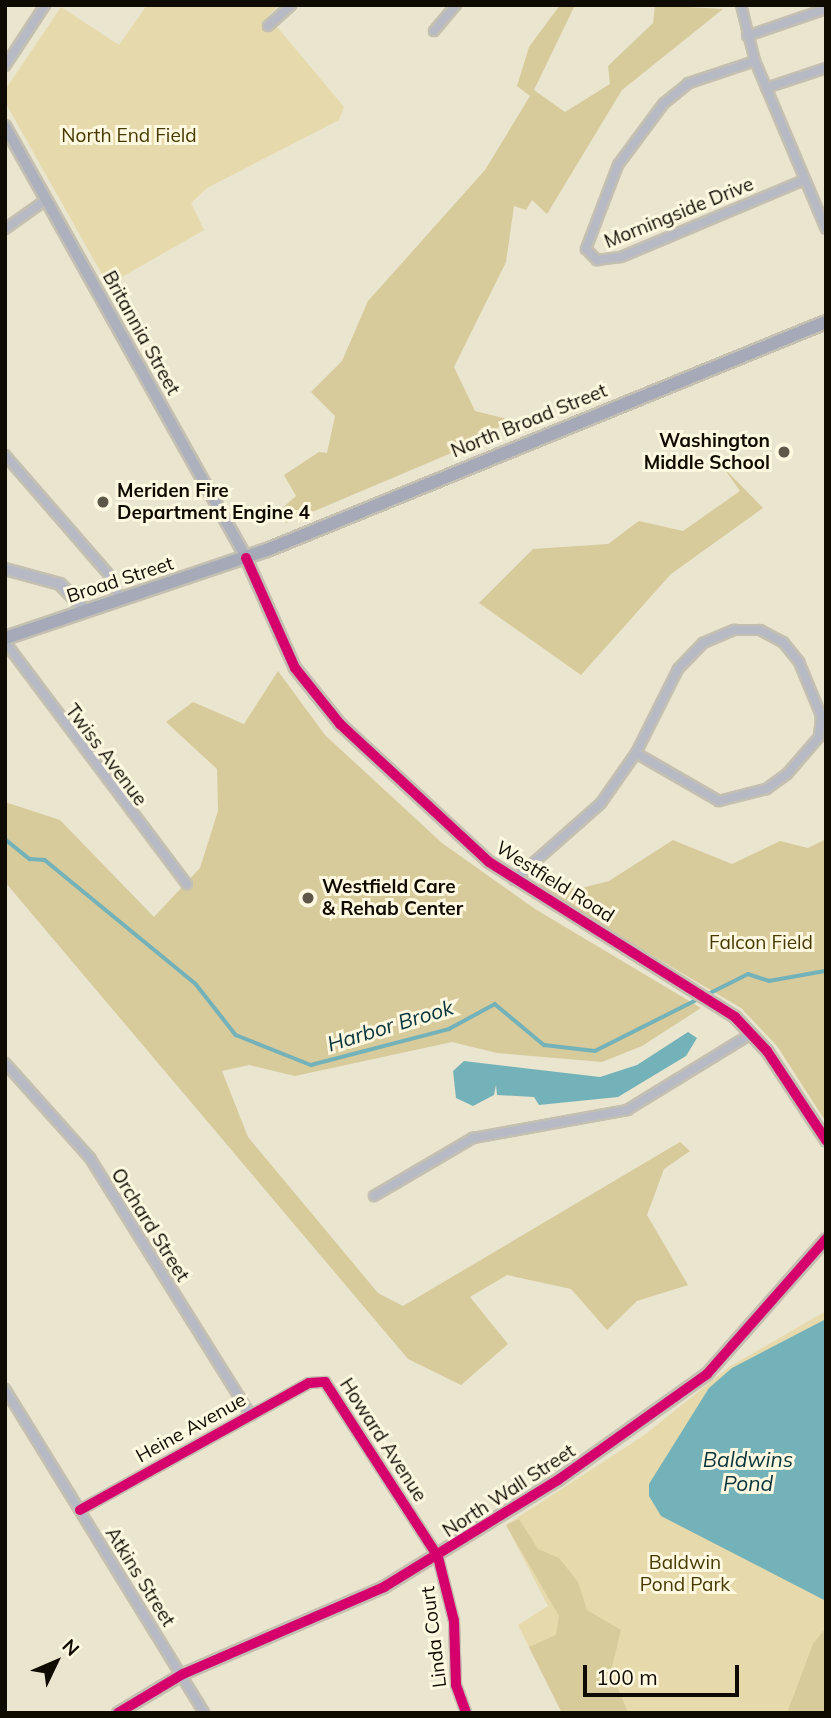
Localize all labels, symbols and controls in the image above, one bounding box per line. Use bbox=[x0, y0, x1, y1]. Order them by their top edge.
park label: North End Field bbox=[61, 125, 197, 147]
street label: Morningside Drive bbox=[601, 173, 757, 253]
street label: Britannia Street bbox=[98, 267, 184, 399]
street label: North Broad Street bbox=[448, 379, 610, 463]
place label: Washington Middle School bbox=[644, 430, 770, 474]
marker: Washington Middle School bbox=[776, 444, 792, 460]
place label: Meriden Fire Department Engine 4 bbox=[117, 480, 310, 524]
marker: Meriden Fire Department Engine 4 bbox=[95, 494, 111, 510]
street label: Broad Street bbox=[64, 552, 176, 608]
street label: Twiss Avenue bbox=[60, 700, 152, 810]
street label: Westfield Road bbox=[492, 837, 618, 927]
place label: Westfield Care & Rehab Center bbox=[322, 876, 463, 920]
marker: Westfield Care & Rehab Center bbox=[300, 890, 316, 906]
park label: Falcon Field bbox=[709, 932, 813, 954]
water label: Harbor Brook bbox=[324, 994, 456, 1056]
street label: Orchard Street bbox=[106, 1164, 194, 1286]
street label: Howard Avenue bbox=[335, 1374, 431, 1506]
street label: Heine Avenue bbox=[132, 1388, 250, 1468]
street label: North Wall Street bbox=[439, 1440, 579, 1542]
water label: Baldwins Pond bbox=[703, 1446, 793, 1496]
street label: Atkins Street bbox=[100, 1523, 180, 1631]
park label: Baldwin Pond Park bbox=[640, 1552, 730, 1596]
street label: Linda Court bbox=[416, 1585, 452, 1689]
north arrow bbox=[21, 1627, 91, 1697]
text: N bbox=[57, 1634, 85, 1661]
scale bar bbox=[586, 1652, 742, 1696]
text: 100 m bbox=[596, 1664, 658, 1690]

